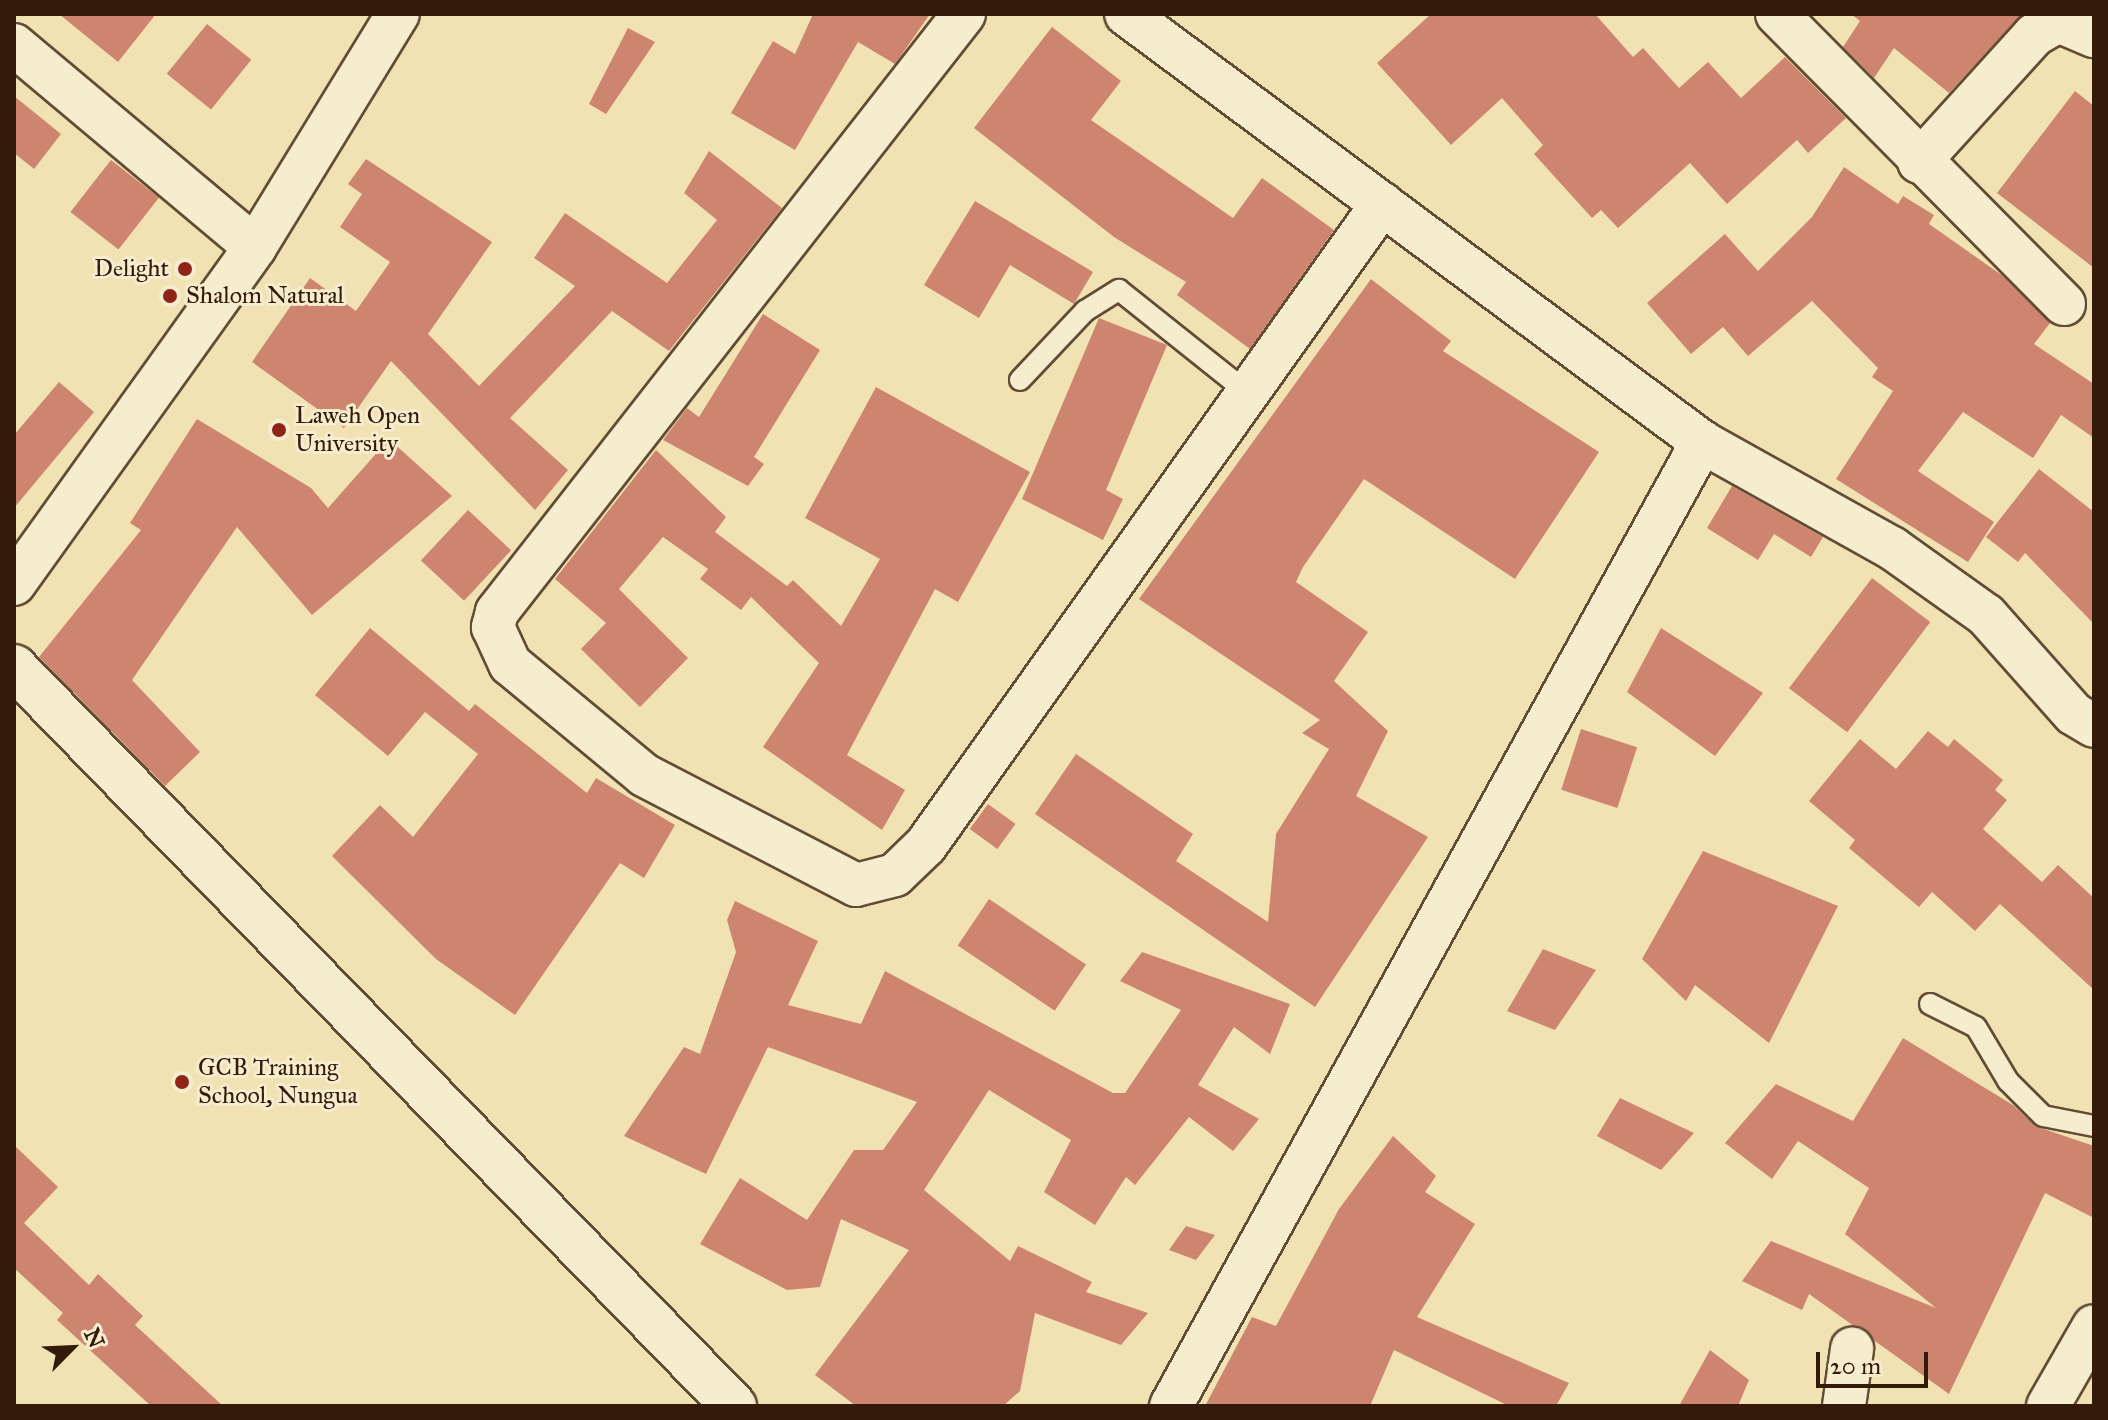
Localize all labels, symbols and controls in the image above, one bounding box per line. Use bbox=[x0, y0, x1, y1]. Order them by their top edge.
place label: Delight bbox=[94, 255, 169, 283]
marker: Delight bbox=[176, 260, 194, 278]
place label: Shalom Natural bbox=[186, 282, 344, 310]
marker: Shalom Natural bbox=[161, 287, 179, 305]
place label: Laweh Open University bbox=[295, 402, 420, 458]
marker: Laweh Open University bbox=[270, 421, 288, 439]
place label: GCB Training School, Nungua bbox=[198, 1054, 358, 1110]
marker: GCB Training School, Nungua bbox=[173, 1073, 191, 1091]
north arrow bbox=[32, 1308, 112, 1388]
text: N bbox=[78, 1324, 111, 1352]
scale bar bbox=[1820, 1336, 1932, 1386]
text: 20 m bbox=[1830, 1351, 1881, 1381]

